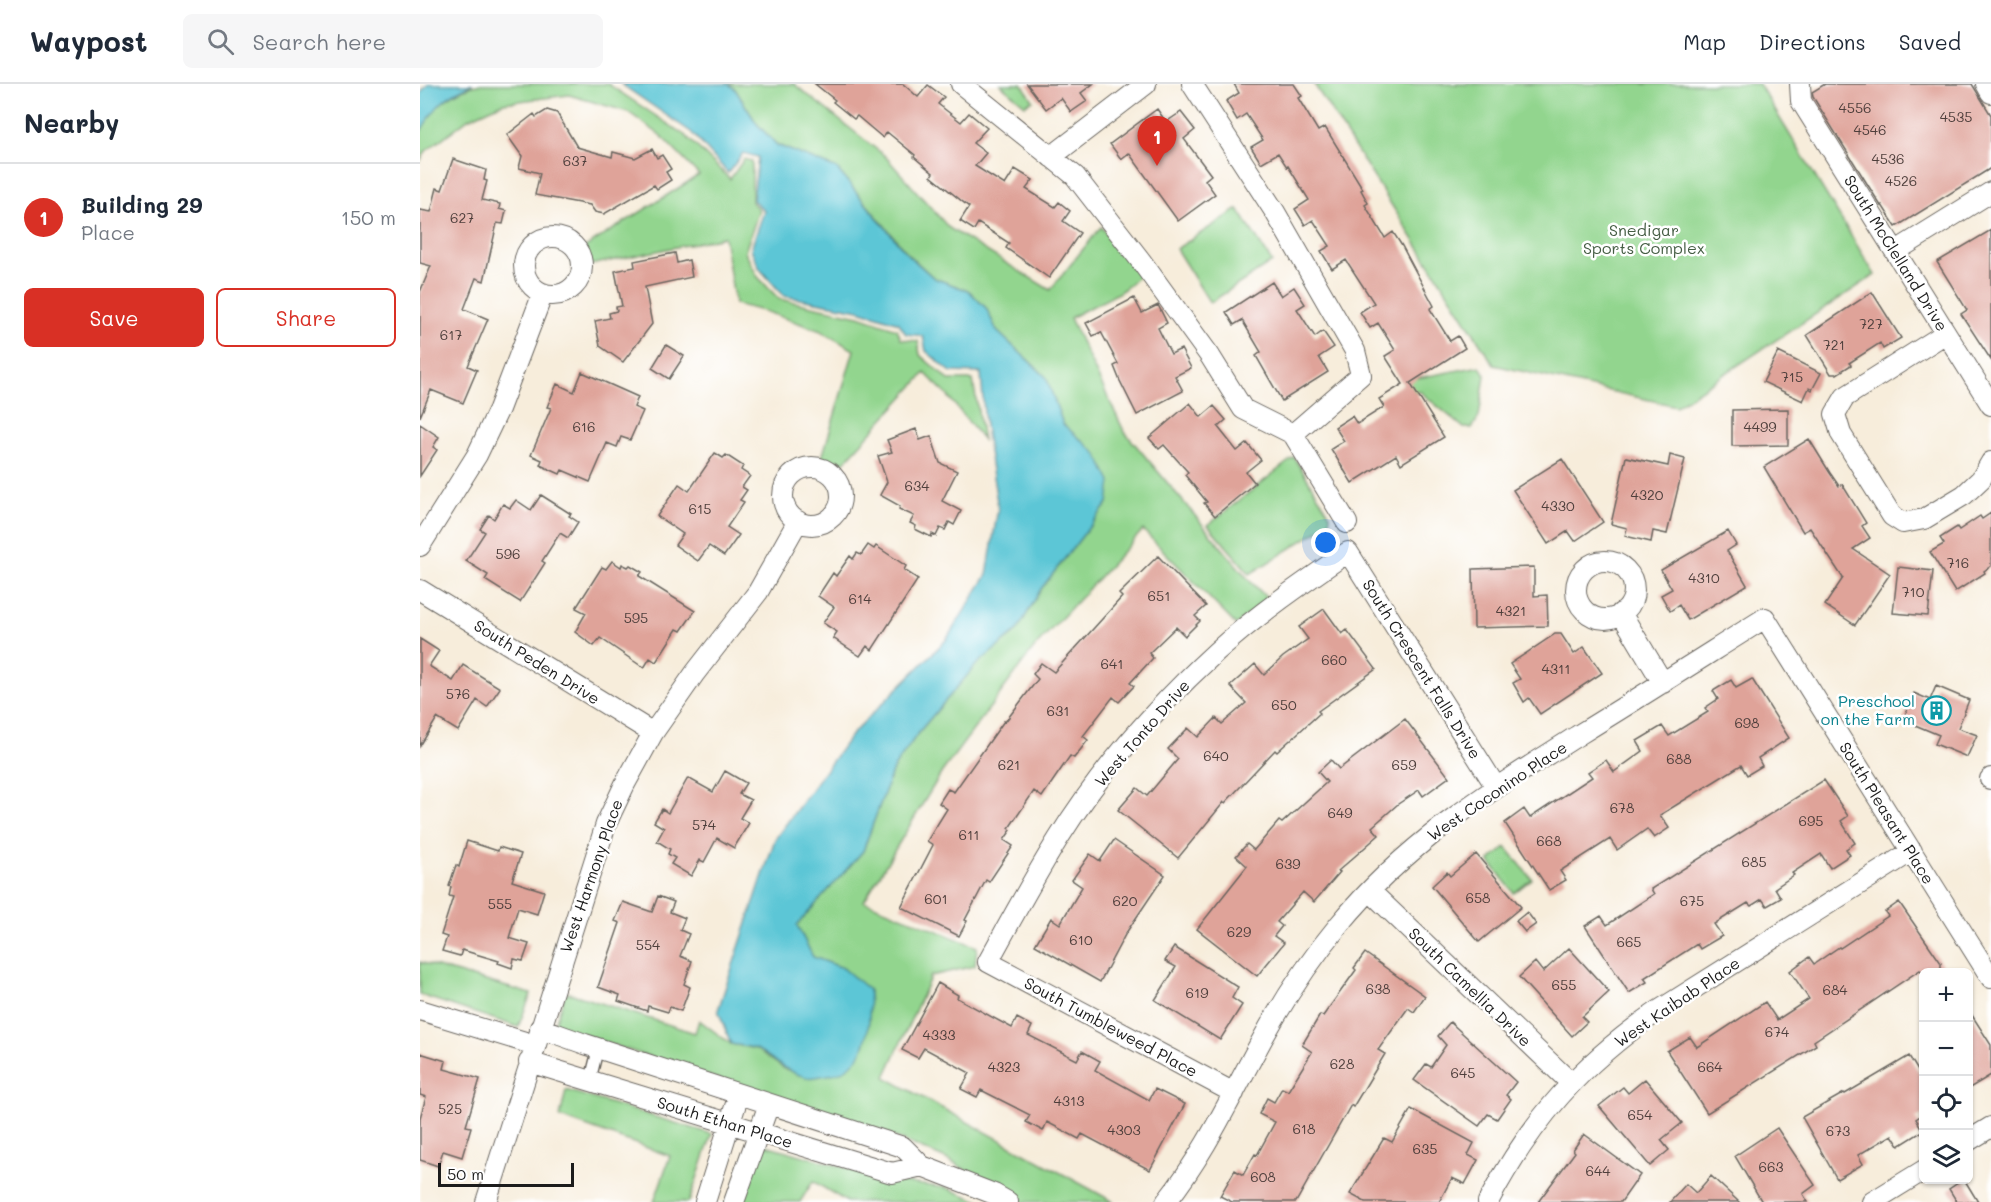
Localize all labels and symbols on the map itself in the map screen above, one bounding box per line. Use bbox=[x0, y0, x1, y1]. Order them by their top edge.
house number: 4556 bbox=[1839, 98, 1872, 117]
house number: 4535 bbox=[1940, 107, 1972, 126]
pin: 1 bbox=[1138, 116, 1176, 166]
house number: 4546 bbox=[1853, 120, 1887, 139]
house number: 4536 bbox=[1871, 149, 1905, 168]
house number: 637 bbox=[563, 151, 587, 170]
street label: South McClelland Drive bbox=[1840, 171, 1953, 335]
house number: 4526 bbox=[1885, 171, 1917, 190]
house number: 627 bbox=[450, 208, 474, 227]
park label: Snedigar Sports Complex bbox=[1583, 219, 1705, 258]
house number: 727 bbox=[1859, 314, 1883, 333]
house number: 617 bbox=[440, 325, 462, 344]
house number: 721 bbox=[1823, 335, 1845, 354]
house number: 715 bbox=[1781, 367, 1803, 386]
house number: 616 bbox=[572, 417, 596, 436]
house number: 4499 bbox=[1744, 417, 1776, 436]
house number: 634 bbox=[905, 476, 930, 495]
house number: 4320 bbox=[1631, 485, 1664, 504]
house number: 4330 bbox=[1541, 496, 1575, 515]
house number: 615 bbox=[689, 499, 711, 518]
your location bbox=[1311, 528, 1340, 557]
house number: 596 bbox=[496, 544, 520, 563]
house number: 716 bbox=[1947, 553, 1969, 572]
house number: 4310 bbox=[1688, 568, 1720, 587]
street label: South Crescent Falls Drive bbox=[1358, 575, 1486, 763]
house number: 710 bbox=[1902, 582, 1925, 601]
house number: 651 bbox=[1148, 586, 1170, 605]
house number: 614 bbox=[849, 589, 872, 608]
house number: 4321 bbox=[1496, 601, 1526, 620]
house number: 595 bbox=[624, 608, 648, 627]
street label: South Peden Drive bbox=[470, 614, 604, 709]
house number: 660 bbox=[1321, 650, 1347, 669]
house number: 641 bbox=[1101, 654, 1123, 673]
house number: 4311 bbox=[1542, 659, 1570, 678]
street label: West Tonto Drive bbox=[1089, 675, 1194, 791]
house number: 576 bbox=[446, 684, 470, 703]
place label: Preschool on the Farm bbox=[1821, 690, 1915, 729]
building icon: Preschool on the Farm bbox=[1920, 694, 1952, 726]
house number: 650 bbox=[1271, 695, 1297, 714]
house number: 631 bbox=[1047, 701, 1069, 720]
house number: 698 bbox=[1734, 713, 1760, 732]
street label: West Coconino Place bbox=[1423, 736, 1571, 845]
street label: South Pleasant Place bbox=[1835, 738, 1940, 888]
house number: 640 bbox=[1203, 746, 1229, 765]
house number: 688 bbox=[1666, 749, 1692, 768]
house number: 621 bbox=[998, 755, 1020, 774]
house number: 659 bbox=[1392, 755, 1416, 774]
street label: West Harmony Place bbox=[554, 796, 627, 955]
house number: 678 bbox=[1610, 798, 1634, 817]
house number: 649 bbox=[1328, 803, 1352, 822]
house number: 695 bbox=[1799, 811, 1823, 830]
house number: 574 bbox=[692, 815, 717, 834]
house number: 611 bbox=[959, 825, 979, 844]
house number: 668 bbox=[1536, 831, 1562, 850]
house number: 685 bbox=[1741, 852, 1767, 871]
house number: 639 bbox=[1276, 854, 1300, 873]
house number: 658 bbox=[1465, 888, 1491, 907]
house number: 601 bbox=[924, 889, 948, 908]
house number: 620 bbox=[1113, 891, 1138, 910]
house number: 675 bbox=[1680, 891, 1704, 910]
house number: 555 bbox=[488, 894, 512, 913]
house number: 629 bbox=[1227, 922, 1251, 941]
street label: South Camellia Drive bbox=[1405, 923, 1536, 1051]
house number: 610 bbox=[1069, 930, 1093, 949]
house number: 665 bbox=[1616, 932, 1642, 951]
house number: 554 bbox=[636, 935, 661, 954]
street label: West Kaibab Place bbox=[1610, 952, 1744, 1051]
street label: South Tumbleweed Place bbox=[1021, 972, 1202, 1081]
house number: 655 bbox=[1552, 975, 1576, 994]
house number: 638 bbox=[1365, 979, 1391, 998]
house number: 684 bbox=[1822, 980, 1848, 999]
house number: 619 bbox=[1186, 983, 1209, 1002]
house number: 674 bbox=[1765, 1022, 1790, 1041]
house number: 4333 bbox=[923, 1025, 955, 1044]
house number: 628 bbox=[1330, 1054, 1354, 1073]
house number: 4323 bbox=[988, 1057, 1020, 1076]
house number: 664 bbox=[1697, 1057, 1723, 1076]
house number: 645 bbox=[1451, 1063, 1475, 1082]
street label: South Ethan Place bbox=[655, 1091, 795, 1152]
house number: 4313 bbox=[1054, 1091, 1084, 1110]
house number: 525 bbox=[438, 1099, 462, 1118]
house number: 654 bbox=[1628, 1105, 1653, 1124]
house number: 618 bbox=[1292, 1119, 1316, 1138]
house number: 4303 bbox=[1107, 1120, 1141, 1139]
house number: 673 bbox=[1826, 1121, 1850, 1140]
house number: 635 bbox=[1413, 1139, 1437, 1158]
house number: 663 bbox=[1758, 1157, 1784, 1176]
scale bar bbox=[438, 1160, 574, 1188]
house number: 644 bbox=[1586, 1161, 1611, 1180]
house number: 608 bbox=[1250, 1167, 1276, 1186]

